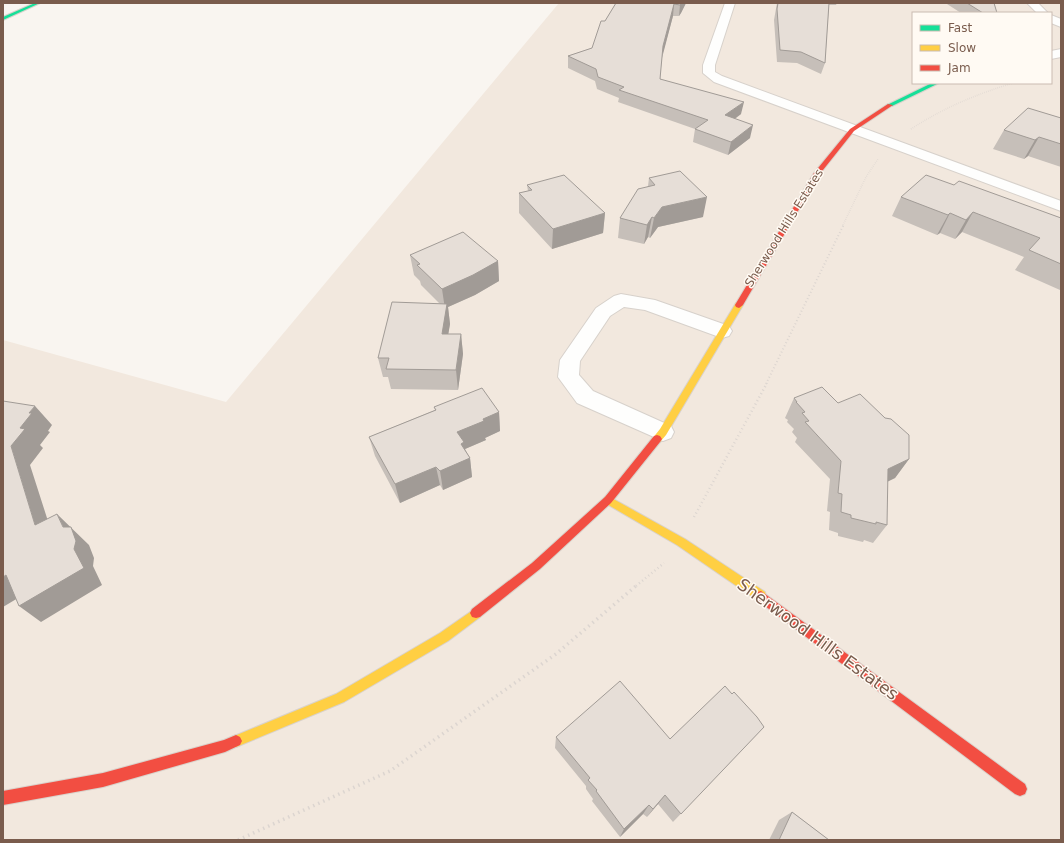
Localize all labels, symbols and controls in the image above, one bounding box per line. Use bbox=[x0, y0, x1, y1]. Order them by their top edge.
legend bbox=[912, 12, 1052, 84]
text: Fast bbox=[948, 21, 972, 35]
text: Slow bbox=[948, 41, 976, 55]
text: Jam bbox=[947, 61, 971, 75]
street label: Sherwood Hills Estates bbox=[742, 166, 826, 290]
street label: Sherwood Hills Estates bbox=[734, 574, 902, 704]

